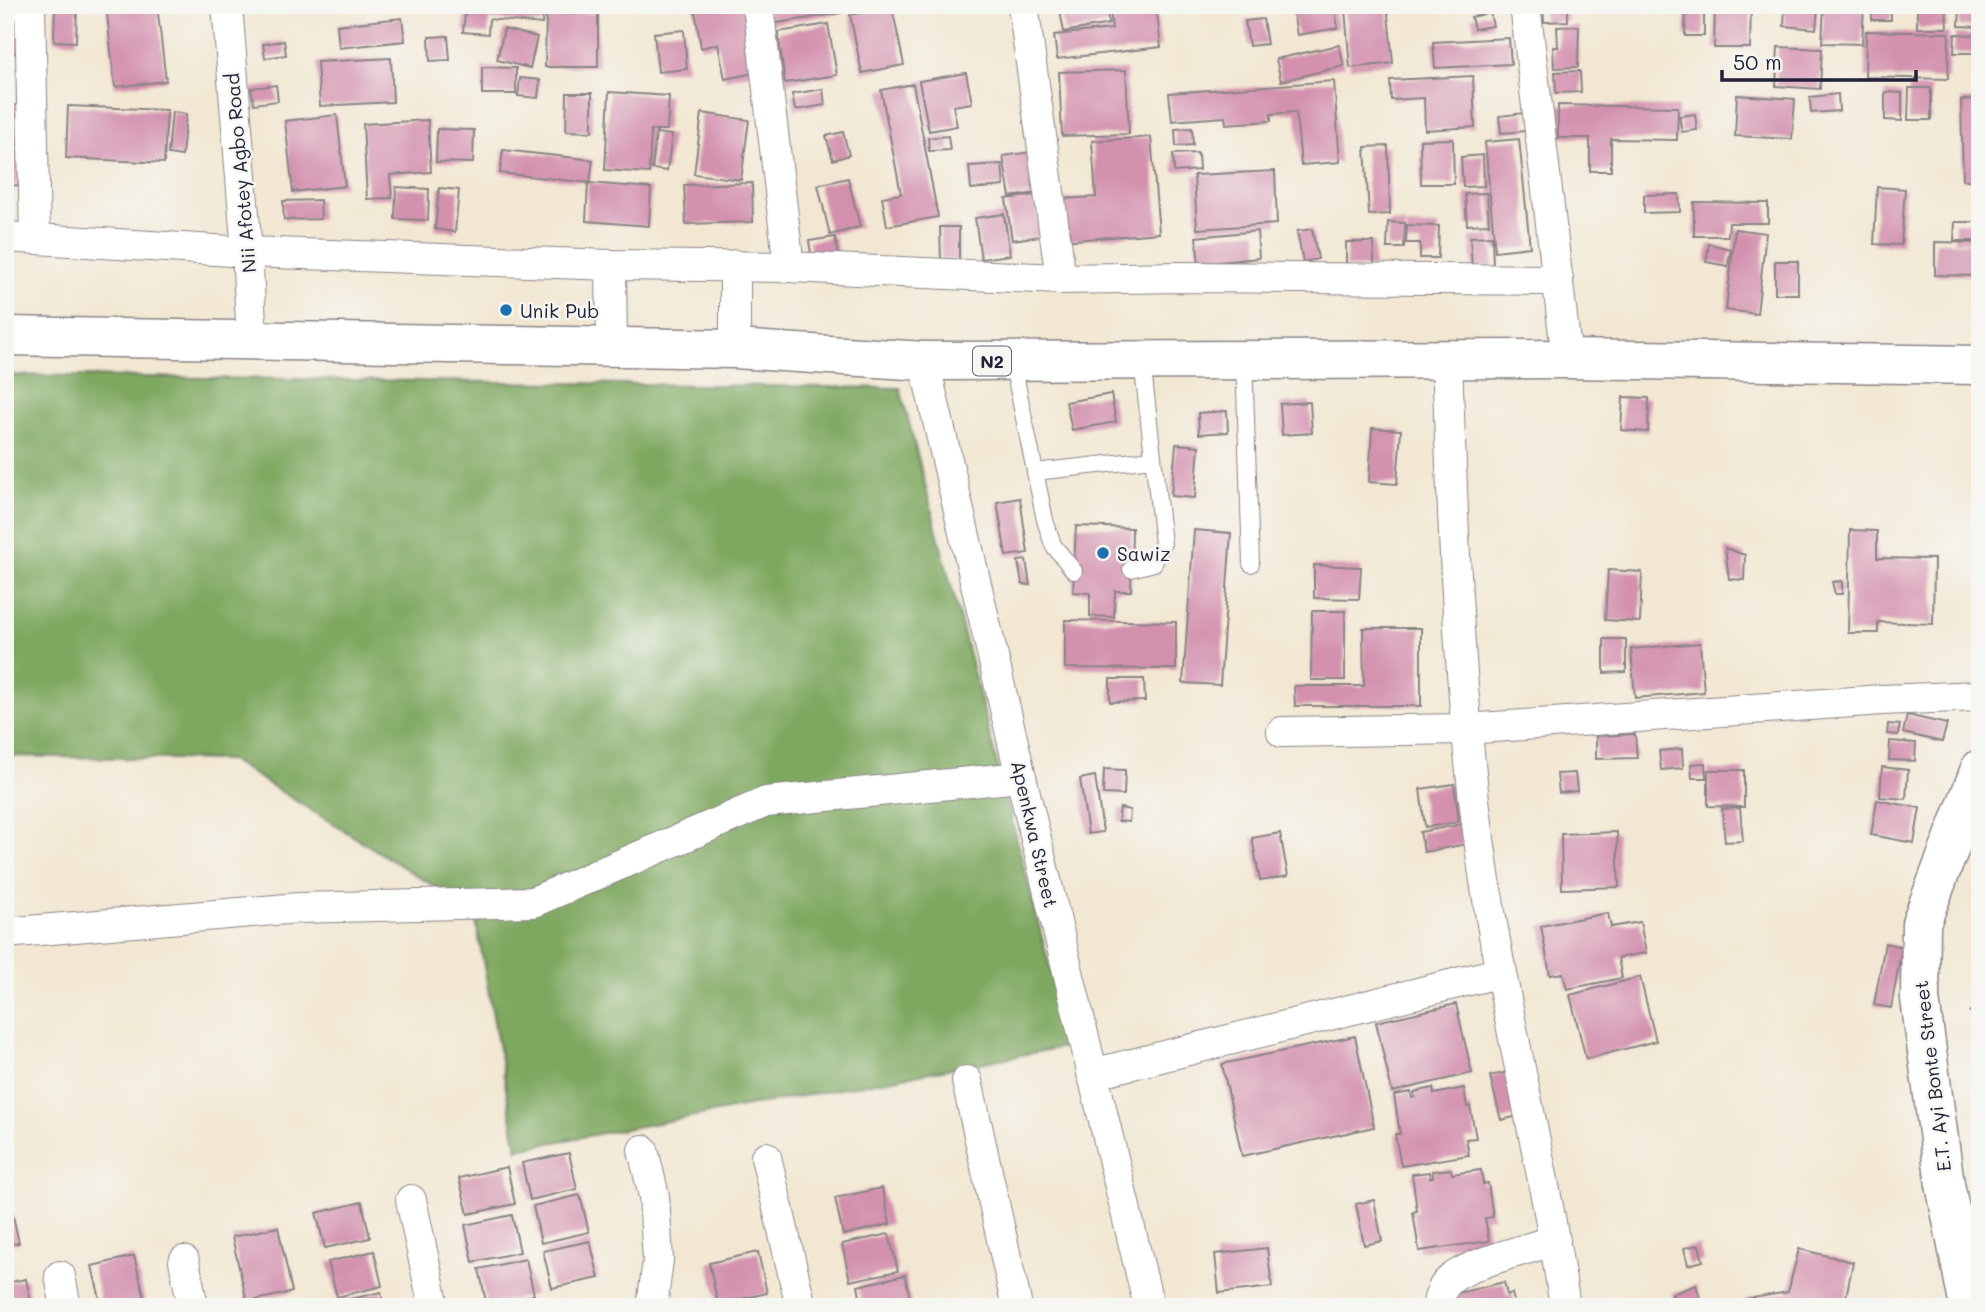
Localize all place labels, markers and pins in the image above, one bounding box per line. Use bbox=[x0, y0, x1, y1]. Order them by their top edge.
place label: Unik Pub bbox=[520, 298, 599, 323]
marker: Unik Pub bbox=[498, 302, 514, 318]
place label: Sawiz bbox=[1117, 541, 1171, 566]
marker: Sawiz bbox=[1095, 545, 1111, 561]

